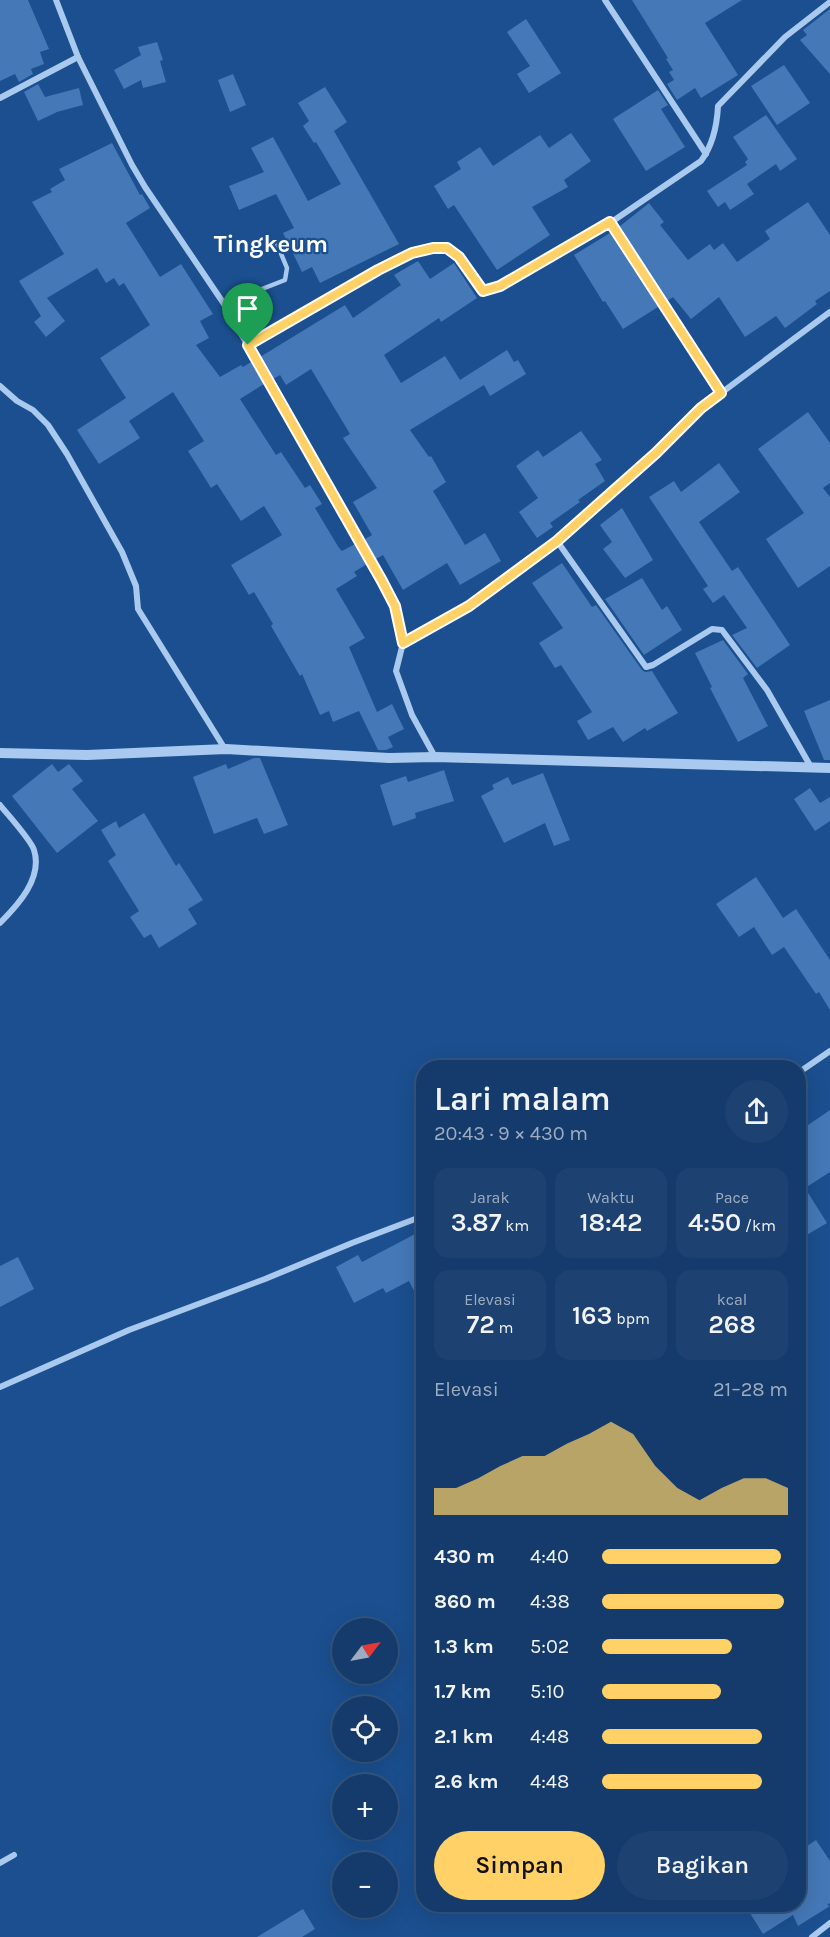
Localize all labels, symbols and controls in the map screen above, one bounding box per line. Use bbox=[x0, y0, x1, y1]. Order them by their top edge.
district label: Tingkeum bbox=[214, 230, 328, 258]
pin bbox=[222, 283, 273, 345]
icon: arrive bbox=[231, 292, 264, 325]
text: Lari malam bbox=[434, 1080, 611, 1118]
button: share bbox=[725, 1080, 788, 1143]
text: 20:43 · 9 × 430 m bbox=[434, 1122, 588, 1145]
text: Jarak bbox=[471, 1188, 509, 1207]
text: Waktu bbox=[587, 1188, 635, 1207]
text: Pace bbox=[715, 1188, 749, 1207]
text: 3.87 bbox=[451, 1207, 501, 1238]
text: 18:42 bbox=[579, 1207, 643, 1238]
text: 4:50 bbox=[688, 1207, 741, 1238]
text: km bbox=[501, 1216, 529, 1235]
text: /km bbox=[741, 1216, 776, 1235]
text: Elevasi bbox=[464, 1290, 516, 1309]
text: kcal bbox=[717, 1290, 747, 1309]
text: 163 bbox=[572, 1300, 612, 1331]
text: 72 bbox=[466, 1309, 495, 1340]
text: bpm bbox=[612, 1309, 650, 1328]
text: 268 bbox=[708, 1309, 756, 1340]
text: m bbox=[495, 1318, 514, 1337]
text: Elevasi bbox=[434, 1378, 499, 1401]
text: 21–28 m bbox=[713, 1378, 788, 1401]
text: 430 m bbox=[434, 1545, 495, 1568]
text: 4:40 bbox=[530, 1545, 569, 1568]
text: 860 m bbox=[434, 1590, 496, 1613]
text: 4:38 bbox=[530, 1590, 570, 1613]
north arrow bbox=[332, 1618, 398, 1684]
map controls bbox=[332, 1618, 398, 1918]
text: 1.3 km bbox=[434, 1635, 494, 1658]
text: 5:02 bbox=[530, 1635, 569, 1658]
text: 1.7 km bbox=[434, 1680, 491, 1703]
text: 5:10 bbox=[530, 1680, 564, 1703]
button: locate bbox=[332, 1696, 398, 1762]
text: 2.1 km bbox=[434, 1725, 493, 1748]
text: 4:48 bbox=[530, 1725, 569, 1748]
text: 2.6 km bbox=[434, 1770, 498, 1793]
text: 4:48 bbox=[530, 1770, 569, 1793]
button: + bbox=[332, 1774, 398, 1840]
button: Simpan bbox=[434, 1831, 605, 1900]
button: Bagikan bbox=[617, 1831, 788, 1900]
button: − bbox=[332, 1852, 398, 1918]

